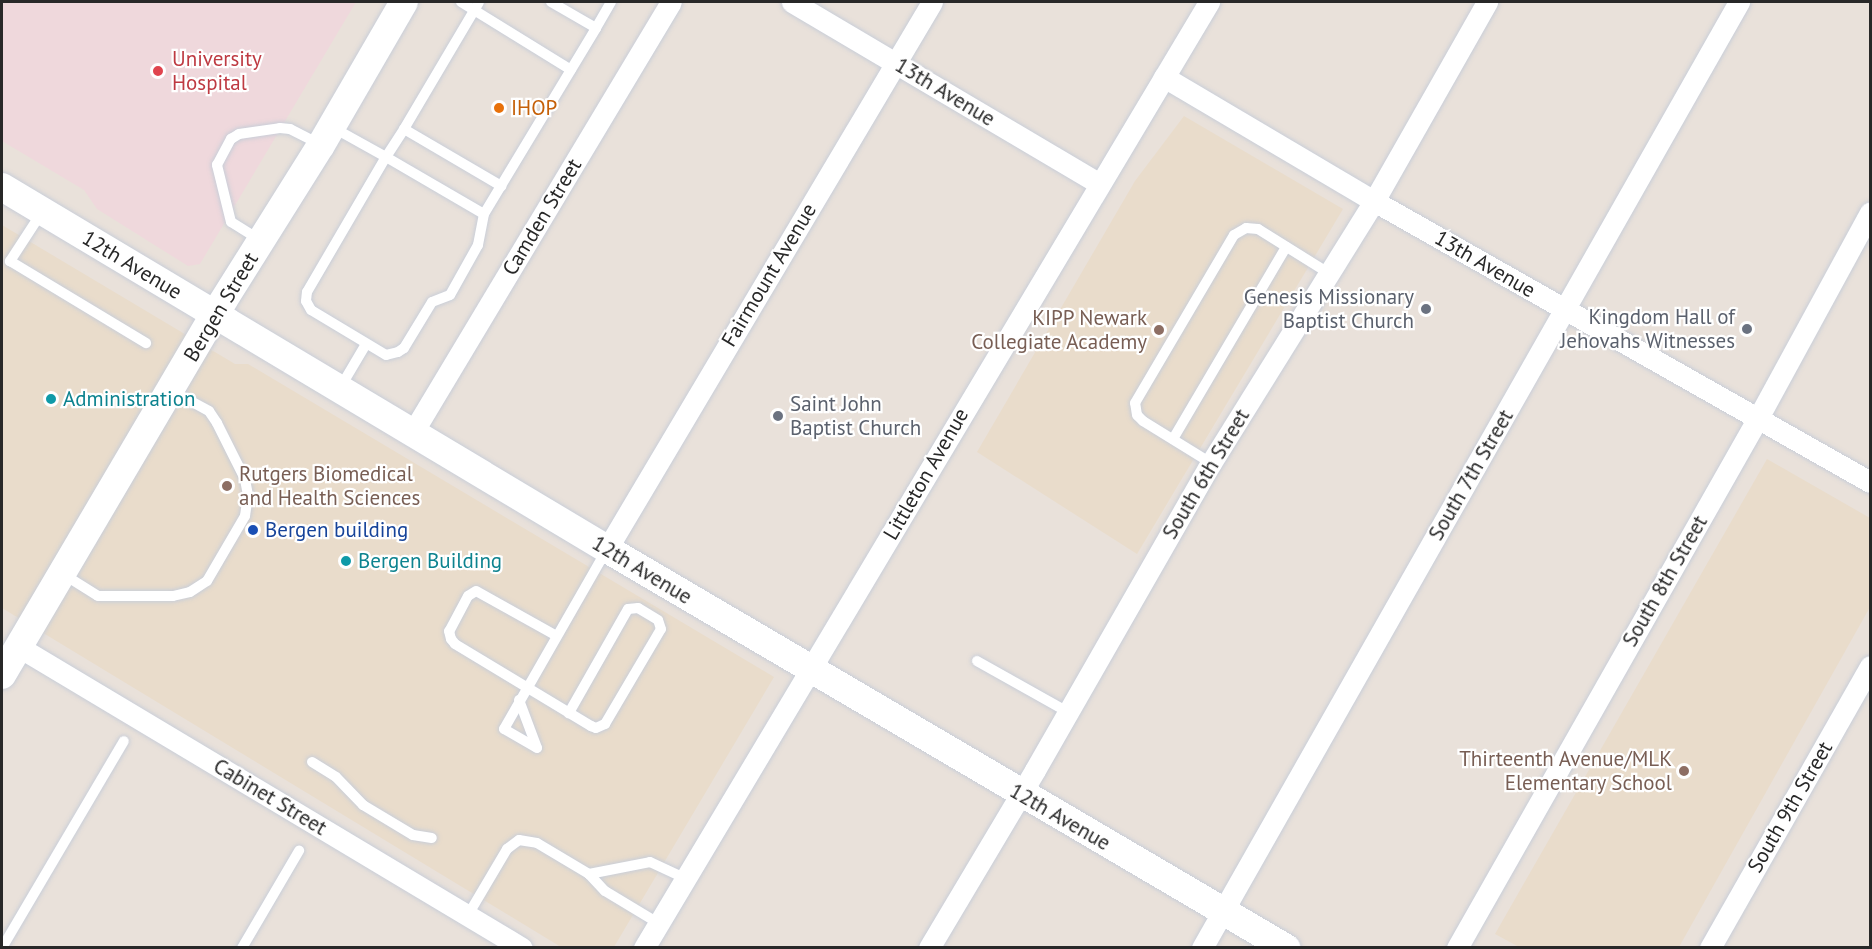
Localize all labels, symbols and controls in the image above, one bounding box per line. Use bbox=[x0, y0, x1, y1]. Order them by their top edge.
place label: University Hospital bbox=[172, 46, 262, 96]
street label: 13th Avenue bbox=[890, 52, 1000, 132]
marker: University Hospital bbox=[149, 62, 167, 80]
place label: IHOP bbox=[511, 95, 557, 121]
marker: IHOP bbox=[492, 101, 506, 115]
street label: Camden Street bbox=[497, 154, 587, 280]
street label: Fairmount Avenue bbox=[716, 198, 822, 352]
street label: 12th Avenue bbox=[77, 225, 187, 305]
street label: 13th Avenue bbox=[1430, 225, 1540, 303]
street label: Bergen Street bbox=[179, 248, 263, 366]
place label: Genesis Missionary Baptist Church bbox=[1244, 284, 1414, 334]
marker: Genesis Missionary Baptist Church bbox=[1419, 302, 1433, 316]
place label: Kingdom Hall of Jehovahs Witnesses bbox=[1560, 304, 1735, 354]
place label: KIPP Newark Collegiate Academy bbox=[971, 305, 1147, 355]
marker: Kingdom Hall of Jehovahs Witnesses bbox=[1740, 322, 1754, 336]
marker: KIPP Newark Collegiate Academy bbox=[1152, 323, 1166, 337]
place label: Administration bbox=[63, 386, 195, 412]
place label: Saint John Baptist Church bbox=[790, 391, 921, 441]
marker: Administration bbox=[44, 392, 58, 406]
street label: Littleton Avenue bbox=[878, 403, 974, 545]
street label: South 6th Street bbox=[1157, 404, 1255, 544]
street label: South 7th Street bbox=[1423, 405, 1519, 545]
marker: Saint John Baptist Church bbox=[771, 409, 785, 423]
place label: Rutgers Biomedical and Health Sciences bbox=[239, 461, 420, 511]
marker: Rutgers Biomedical and Health Sciences bbox=[220, 479, 234, 493]
street label: South 8th Street bbox=[1617, 511, 1713, 651]
place label: Bergen building bbox=[265, 517, 408, 543]
marker: Bergen building bbox=[246, 523, 260, 537]
street label: 12th Avenue bbox=[587, 530, 697, 610]
place label: Bergen Building bbox=[358, 548, 502, 574]
marker: Bergen Building bbox=[339, 554, 353, 568]
street label: South 9th Street bbox=[1742, 737, 1838, 877]
place label: Thirteenth Avenue/MLK Elementary School bbox=[1458, 746, 1672, 796]
street label: Cabinet Street bbox=[209, 753, 331, 841]
marker: Thirteenth Avenue/MLK Elementary School bbox=[1677, 764, 1691, 778]
street label: 12th Avenue bbox=[1005, 778, 1115, 856]

